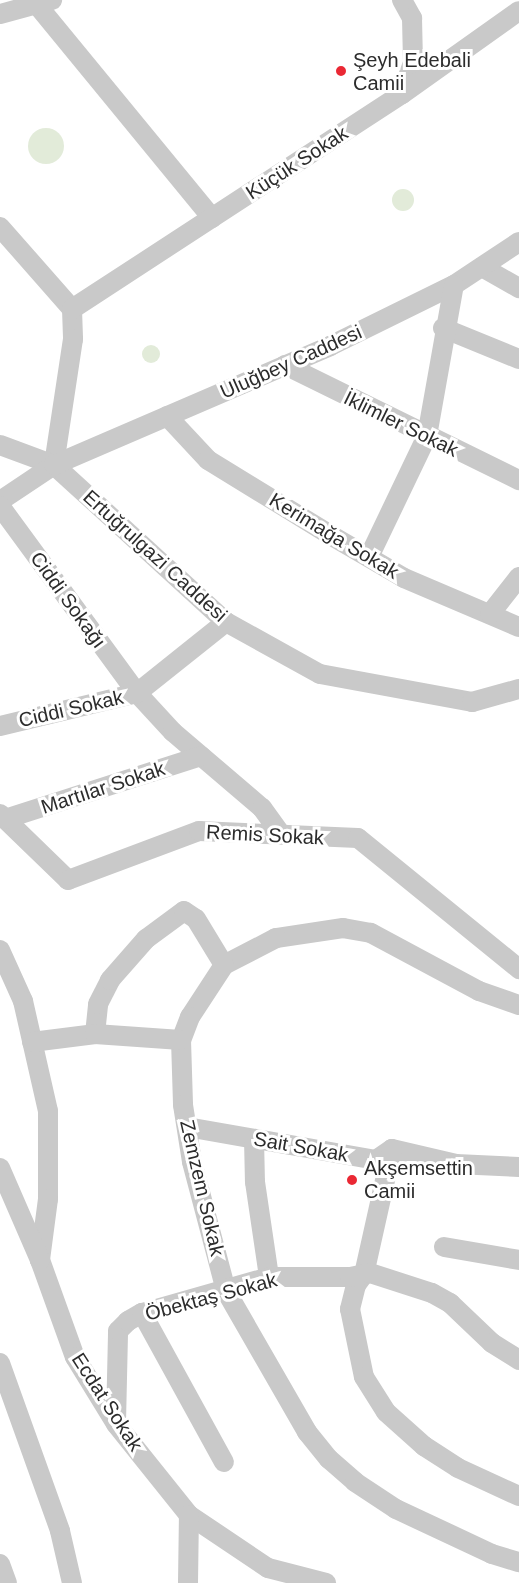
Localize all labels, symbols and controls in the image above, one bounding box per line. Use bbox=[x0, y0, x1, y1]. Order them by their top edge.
place label: Şeyh Edebali Camii bbox=[353, 48, 471, 95]
marker: Şeyh Edebali Camii bbox=[334, 64, 348, 78]
street label: Küçük Sokak bbox=[242, 121, 352, 205]
street label: Uluğbey Caddesi bbox=[217, 320, 365, 404]
street label: İklimler Sokak bbox=[340, 386, 462, 462]
street label: Ertuğrulgazi Caddesi bbox=[78, 485, 232, 627]
street label: Kerimağa Sokak bbox=[265, 488, 403, 584]
street label: Ciddi Sokağı bbox=[25, 547, 111, 653]
street label: Ciddi Sokak bbox=[16, 685, 126, 733]
street label: Martılar Sokak bbox=[38, 757, 168, 819]
street label: Remis Sokak bbox=[206, 820, 324, 850]
street label: Zemzem Sokak bbox=[175, 1118, 229, 1258]
street label: Sait Sokak bbox=[252, 1127, 350, 1167]
place label: Akşemsettin Camii bbox=[364, 1156, 473, 1203]
marker: Akşemsettin Camii bbox=[345, 1173, 359, 1187]
street label: Öbektaş Sokak bbox=[142, 1268, 280, 1326]
street label: Ecdat Sokak bbox=[66, 1348, 148, 1456]

